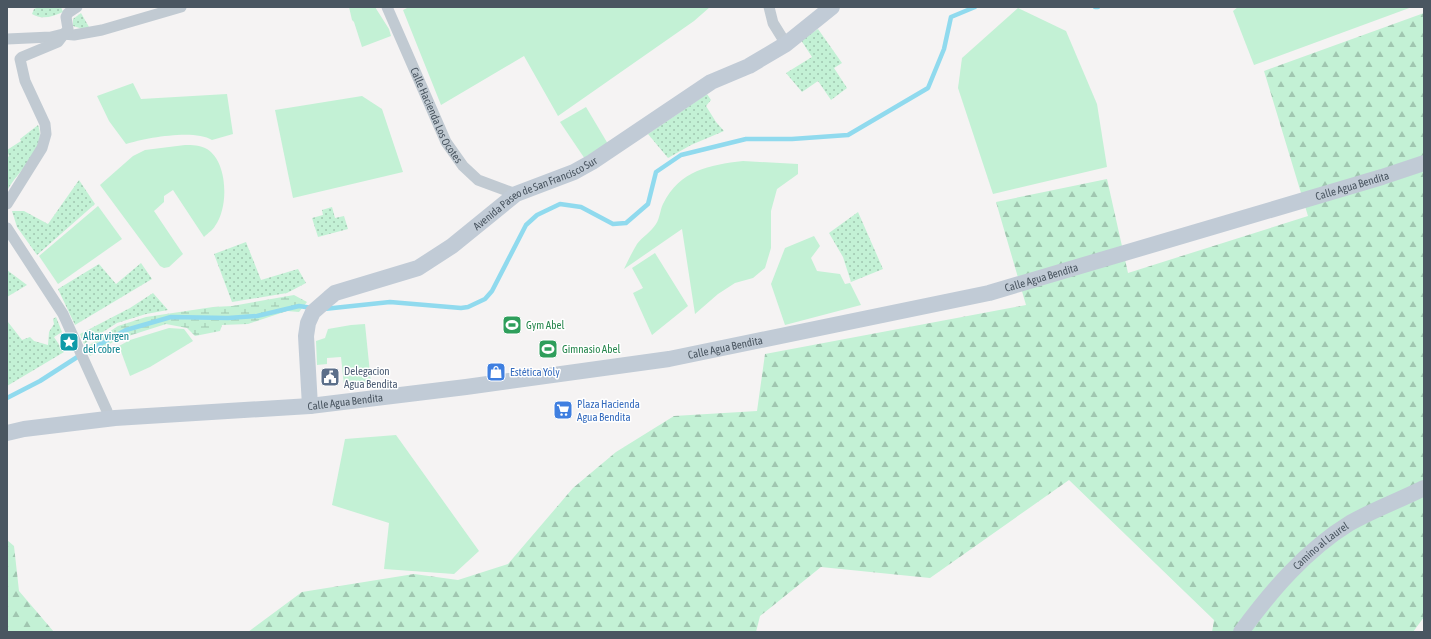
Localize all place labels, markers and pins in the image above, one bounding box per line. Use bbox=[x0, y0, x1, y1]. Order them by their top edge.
sports icon: Gym Abel bbox=[501, 314, 523, 336]
place label: Gym Abel bbox=[526, 319, 564, 331]
place label: Altar virgen del cobre bbox=[83, 330, 129, 355]
place icon: Altar virgen del cobre bbox=[58, 331, 80, 353]
sports icon: Gimnasio Abel bbox=[537, 338, 559, 360]
place label: Gimnasio Abel bbox=[562, 343, 620, 355]
shop icon: Estética Yoly bbox=[485, 361, 507, 383]
place label: Delegacion Agua Bendita bbox=[344, 365, 398, 390]
public building icon: Delegacion Agua Bendita bbox=[319, 366, 341, 388]
place label: Estética Yoly bbox=[510, 366, 560, 378]
place label: Plaza Hacienda Agua Bendita bbox=[577, 398, 640, 423]
supermarket icon: Plaza Hacienda Agua Bendita bbox=[552, 399, 574, 421]

